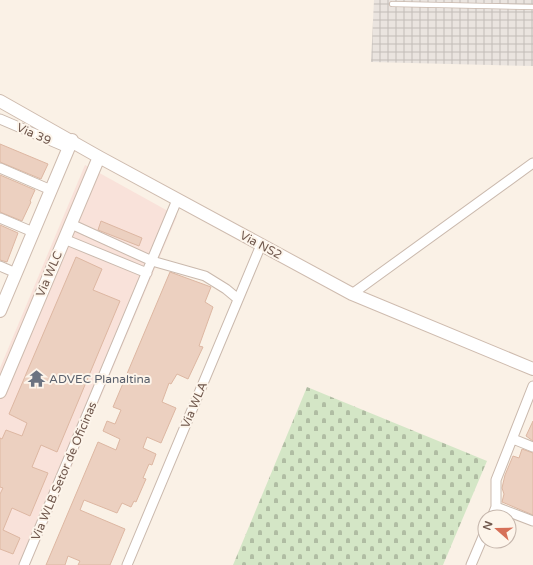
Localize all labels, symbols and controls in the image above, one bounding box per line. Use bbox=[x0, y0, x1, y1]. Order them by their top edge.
street label: Via 39 bbox=[15, 120, 53, 148]
street label: Via NS2 bbox=[238, 228, 284, 262]
street label: Via WLC bbox=[33, 249, 65, 299]
temple icon: ADVEC Planaltina bbox=[26, 369, 46, 389]
place label: ADVEC Planaltina bbox=[49, 372, 151, 386]
street label: Via WLA bbox=[178, 380, 210, 430]
street label: Via WLB Setor de Oficinas bbox=[28, 399, 100, 542]
north arrow bbox=[477, 509, 517, 549]
text: N bbox=[480, 519, 496, 532]

